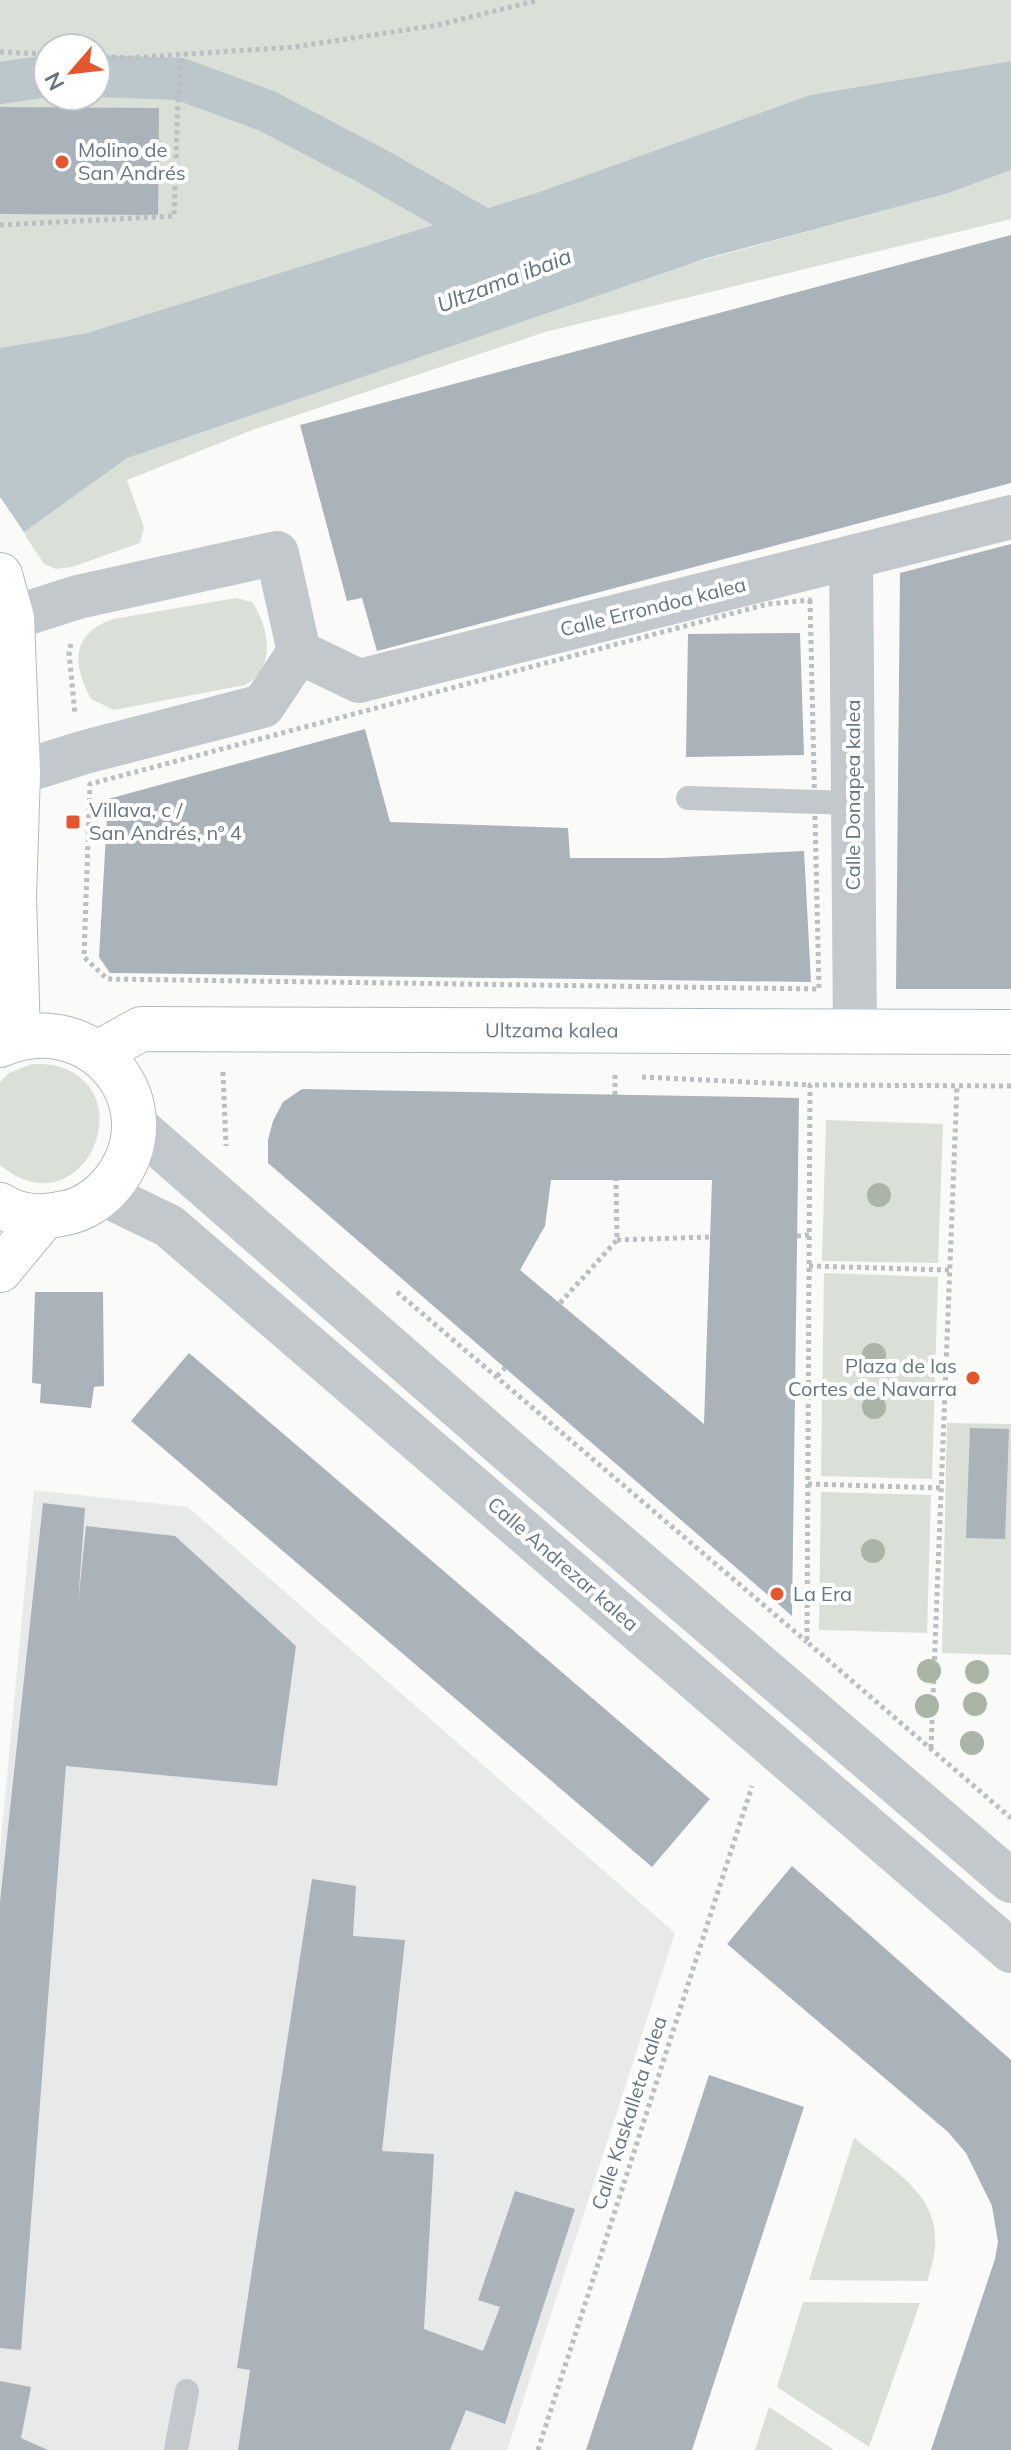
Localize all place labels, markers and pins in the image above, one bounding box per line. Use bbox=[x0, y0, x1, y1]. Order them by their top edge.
place label: Molino de San Andrés bbox=[78, 137, 186, 185]
marker: Molino de San Andrés bbox=[53, 153, 71, 171]
place label: Villava, c / San Andrés, nº 4 bbox=[89, 797, 242, 845]
marker: Villava, c / San Andrés, nº 4 bbox=[64, 813, 82, 831]
place label: Plaza de las Cortes de Navarra bbox=[788, 1353, 957, 1401]
marker: Plaza de las Cortes de Navarra bbox=[964, 1369, 982, 1387]
place label: La Era bbox=[793, 1581, 852, 1606]
marker: La Era bbox=[768, 1585, 786, 1603]

